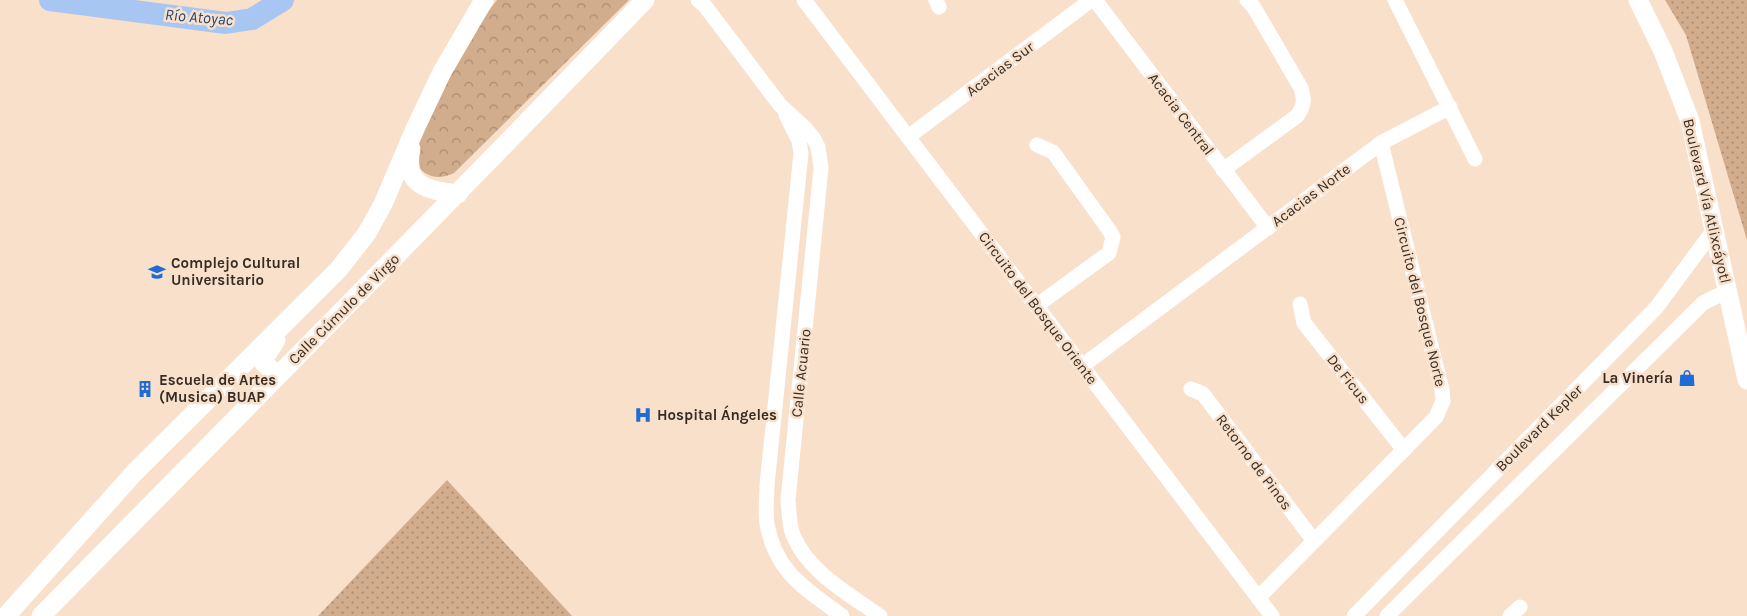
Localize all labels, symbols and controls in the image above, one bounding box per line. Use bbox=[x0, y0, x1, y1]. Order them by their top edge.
water label: Río Atoyac bbox=[164, 5, 234, 29]
street label: Acacias Sur bbox=[963, 37, 1038, 100]
street label: Acacia Central bbox=[1144, 69, 1218, 159]
street label: Boulevard Vía Atlixcáyotl bbox=[1679, 117, 1735, 285]
street label: Acacias Norte bbox=[1268, 160, 1354, 230]
street label: Circuito del Bosque Norte bbox=[1390, 215, 1450, 389]
street label: Circuito del Bosque Oriente bbox=[975, 228, 1101, 388]
street label: Calle Cúmulo de Virgo bbox=[285, 250, 403, 368]
place label: Complejo Cultural Universitario bbox=[171, 254, 300, 289]
school or university icon: Complejo Cultural Universitario bbox=[147, 262, 167, 282]
street label: Calle Acuario bbox=[787, 328, 815, 418]
street label: De Ficus bbox=[1323, 351, 1373, 407]
shop icon: La Vinería bbox=[1677, 368, 1697, 388]
place label: La Vinería bbox=[1602, 369, 1673, 387]
place label: Escuela de Artes (Musica) BUAP bbox=[159, 371, 276, 406]
building icon: Escuela de Artes (Musica) BUAP bbox=[135, 379, 155, 399]
street label: Boulevard Kepler bbox=[1492, 381, 1586, 475]
hospital icon: Hospital Ángeles bbox=[633, 405, 653, 425]
place label: Hospital Ángeles bbox=[657, 405, 777, 424]
street label: Retorno de Pinos bbox=[1212, 411, 1296, 513]

